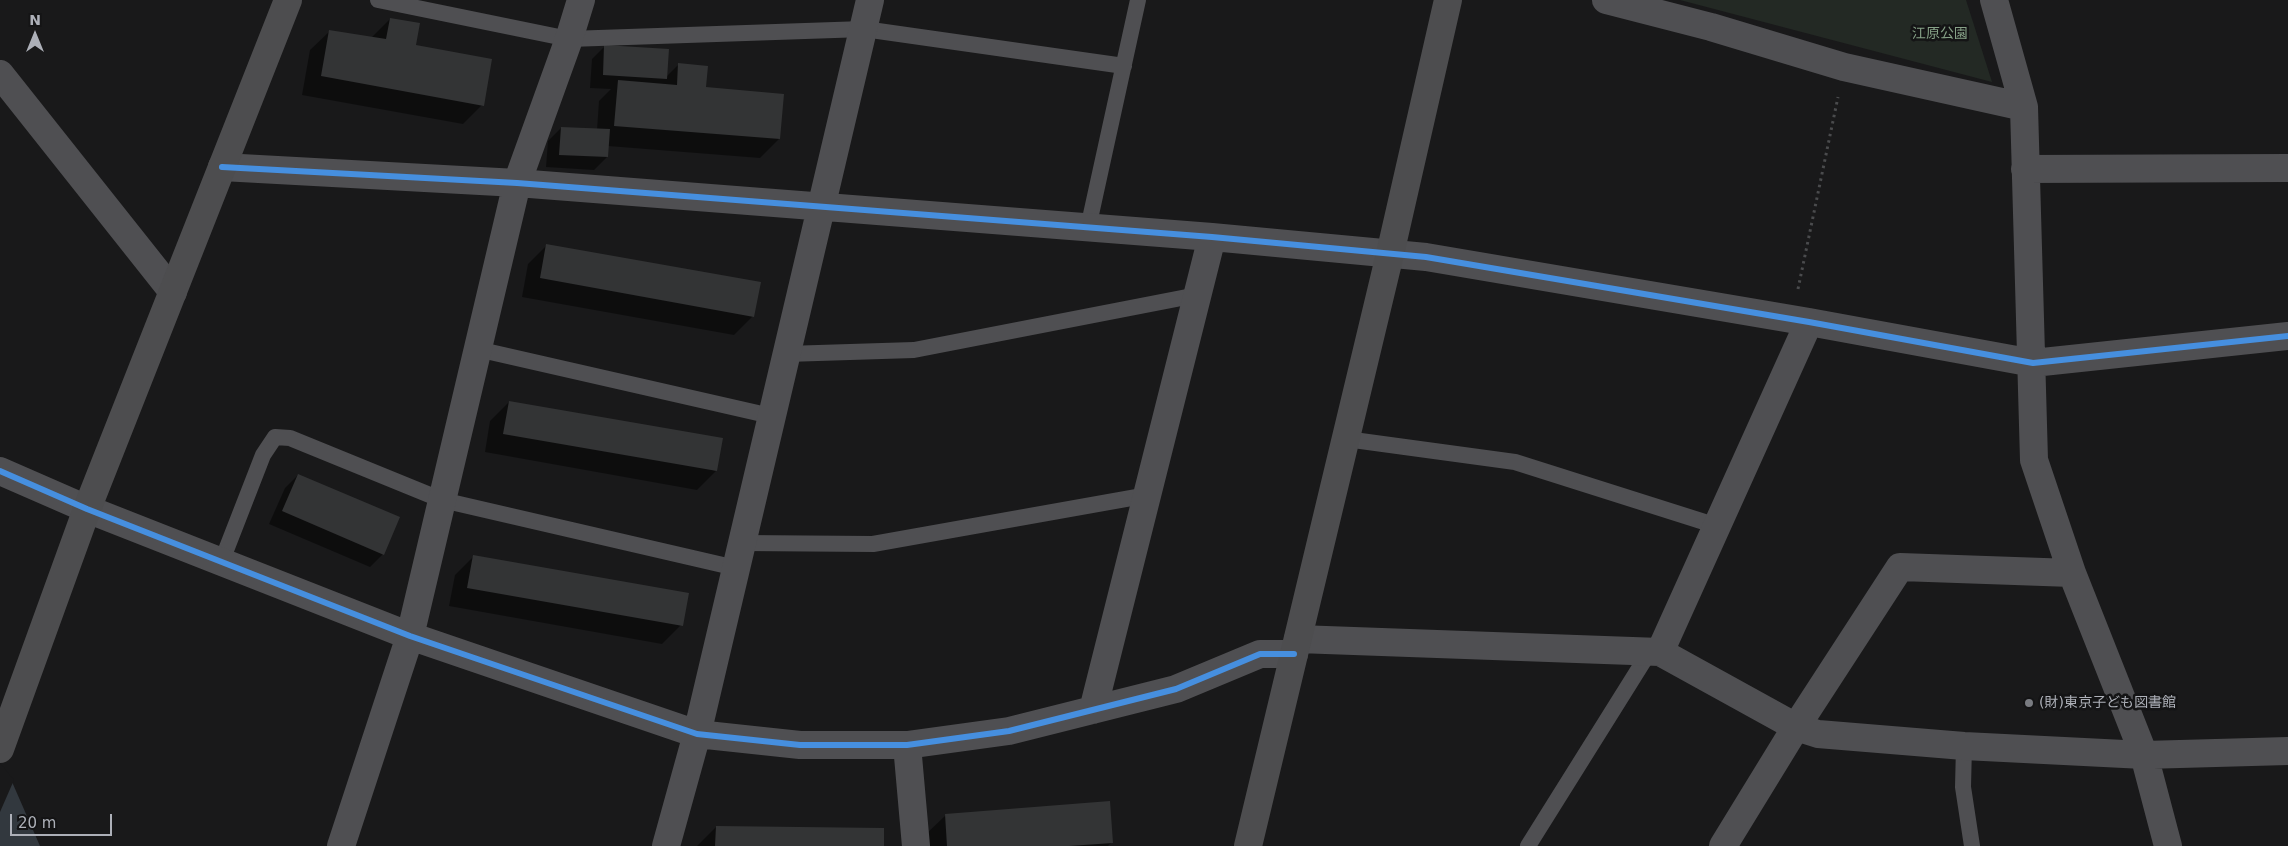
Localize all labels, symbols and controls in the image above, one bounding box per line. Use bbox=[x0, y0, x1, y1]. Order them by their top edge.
north arrow bbox=[10, 10, 60, 60]
text: N bbox=[29, 12, 41, 28]
park label: 江原公園 bbox=[1912, 26, 1968, 42]
place label: (財)東京子ども図書館 bbox=[2039, 695, 2176, 711]
marker: (財)東京子ども図書館 bbox=[2023, 697, 2035, 709]
scale bar bbox=[12, 804, 115, 836]
text: 20 m bbox=[18, 814, 56, 832]

